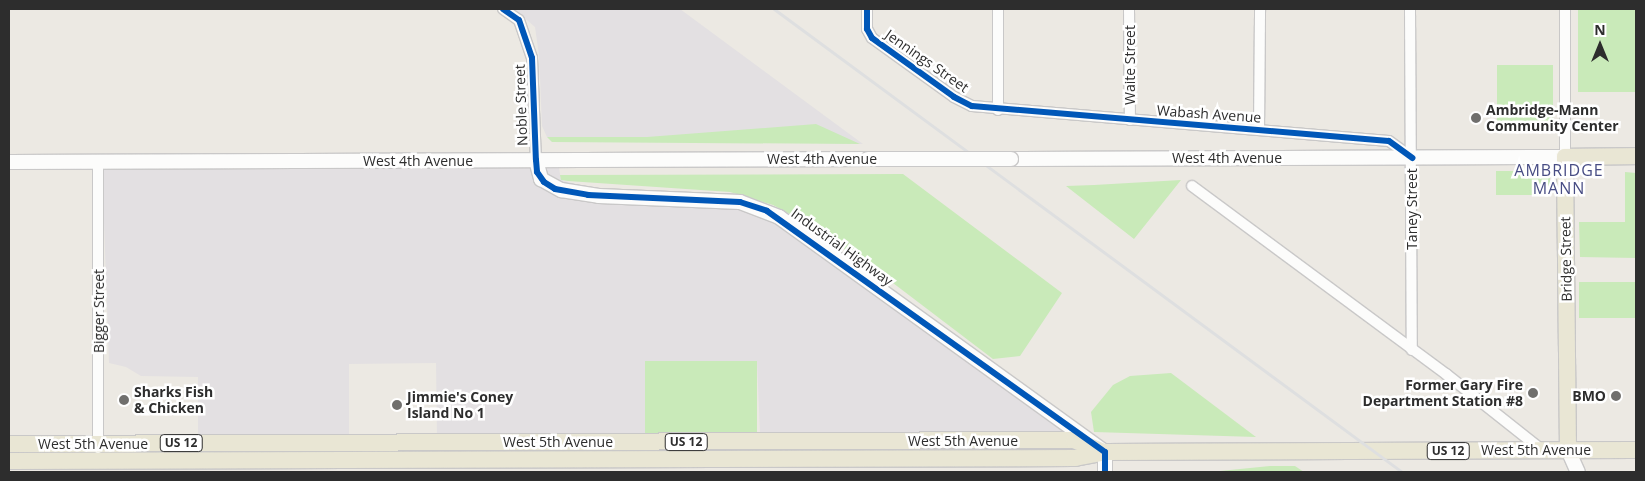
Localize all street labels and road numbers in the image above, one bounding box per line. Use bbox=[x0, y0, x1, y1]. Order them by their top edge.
street label: Waite Street bbox=[1122, 25, 1138, 105]
street label: Jennings Street bbox=[882, 26, 972, 96]
street label: Noble Street bbox=[511, 64, 531, 146]
street label: Wabash Avenue bbox=[1156, 102, 1262, 126]
street label: West 4th Avenue bbox=[1172, 150, 1282, 166]
street label: West 4th Avenue bbox=[767, 151, 877, 167]
street label: West 4th Avenue bbox=[363, 153, 473, 169]
street label: Taney Street bbox=[1404, 168, 1420, 250]
street label: Industrial Highway bbox=[788, 205, 896, 289]
street label: Bridge Street bbox=[1557, 216, 1575, 302]
street label: Bigger Street bbox=[91, 269, 107, 353]
road number: US 12 bbox=[664, 432, 708, 452]
road number: US 12 bbox=[158, 433, 204, 452]
street label: West 5th Avenue bbox=[908, 433, 1018, 449]
street label: West 5th Avenue bbox=[503, 434, 613, 450]
street label: West 5th Avenue bbox=[38, 436, 148, 452]
road number: US 12 bbox=[1426, 442, 1470, 461]
street label: West 5th Avenue bbox=[1481, 442, 1591, 458]

